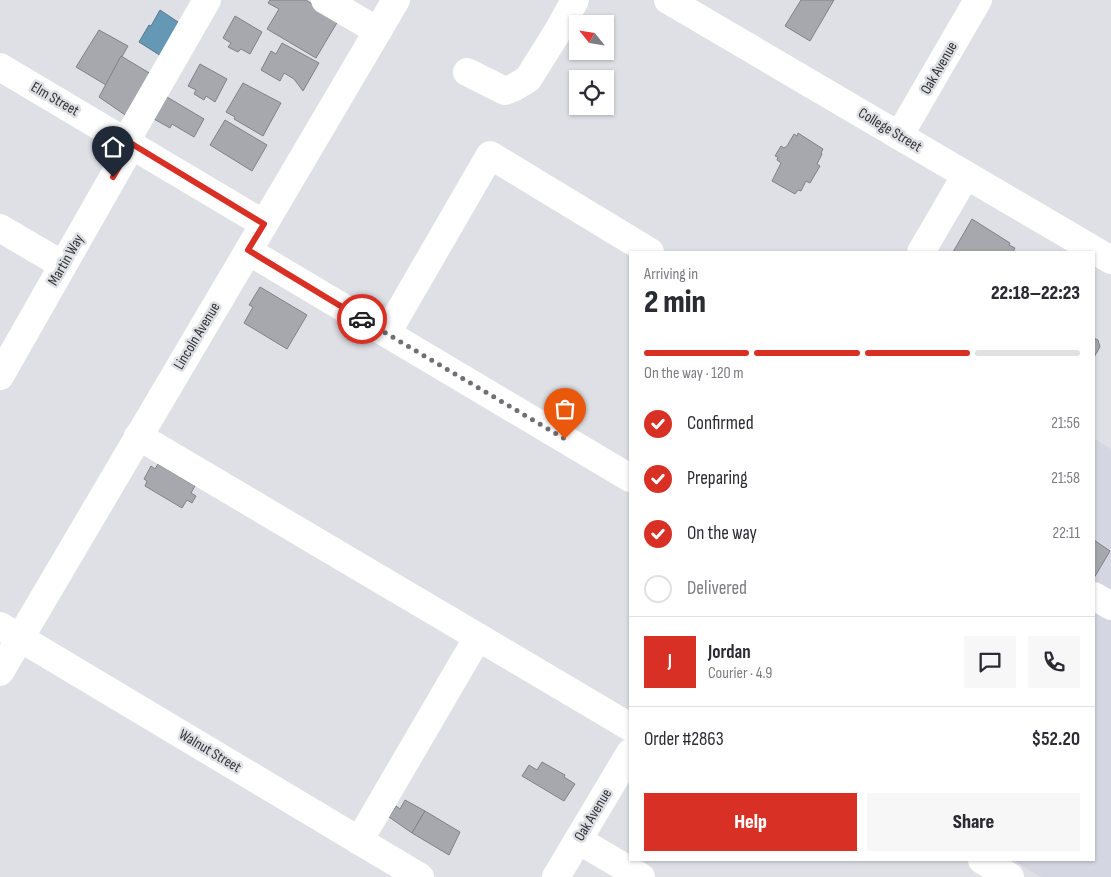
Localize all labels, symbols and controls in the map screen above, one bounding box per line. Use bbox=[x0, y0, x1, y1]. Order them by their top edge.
north arrow bbox=[569, 15, 614, 60]
map controls bbox=[569, 15, 614, 115]
street label: Oak Avenue bbox=[916, 38, 962, 98]
button: locate bbox=[569, 70, 614, 115]
street label: Elm Street bbox=[27, 78, 83, 121]
street label: College Street bbox=[855, 104, 926, 157]
pin bbox=[92, 126, 134, 177]
icon: home bbox=[99, 133, 127, 161]
street label: Martin Way bbox=[44, 231, 88, 289]
text: Arriving in bbox=[644, 265, 698, 284]
text: 22:18–22:23 bbox=[991, 282, 1080, 305]
text: 2 min bbox=[644, 283, 706, 322]
courier bbox=[337, 294, 387, 344]
street label: Lincoln Avenue bbox=[169, 299, 225, 373]
icon: car bbox=[348, 305, 376, 333]
text: On the way · 120 m bbox=[644, 364, 743, 383]
pin bbox=[544, 388, 586, 439]
icon: bag bbox=[551, 395, 579, 423]
icon: check bbox=[644, 410, 672, 438]
text: Confirmed bbox=[687, 412, 754, 435]
text: 21:56 bbox=[1051, 414, 1080, 433]
icon: check bbox=[644, 465, 672, 493]
text: Preparing bbox=[687, 467, 748, 490]
text: 21:58 bbox=[1051, 469, 1080, 488]
icon: check bbox=[644, 520, 672, 548]
text: On the way bbox=[687, 522, 757, 545]
text: 22:11 bbox=[1053, 524, 1080, 543]
text: Delivered bbox=[687, 577, 747, 600]
button: chat bbox=[964, 636, 1016, 688]
button: phone bbox=[1028, 636, 1080, 688]
text: Jordan bbox=[708, 641, 751, 664]
text: J bbox=[668, 650, 672, 673]
text: Courier · 4.9 bbox=[708, 664, 772, 683]
street label: Walnut Street bbox=[175, 725, 245, 777]
text: Order #2863 bbox=[644, 728, 724, 751]
text: $52.20 bbox=[1032, 728, 1080, 751]
street label: Oak Avenue bbox=[570, 785, 616, 845]
button: Help bbox=[644, 793, 857, 851]
button: Share bbox=[867, 793, 1080, 851]

